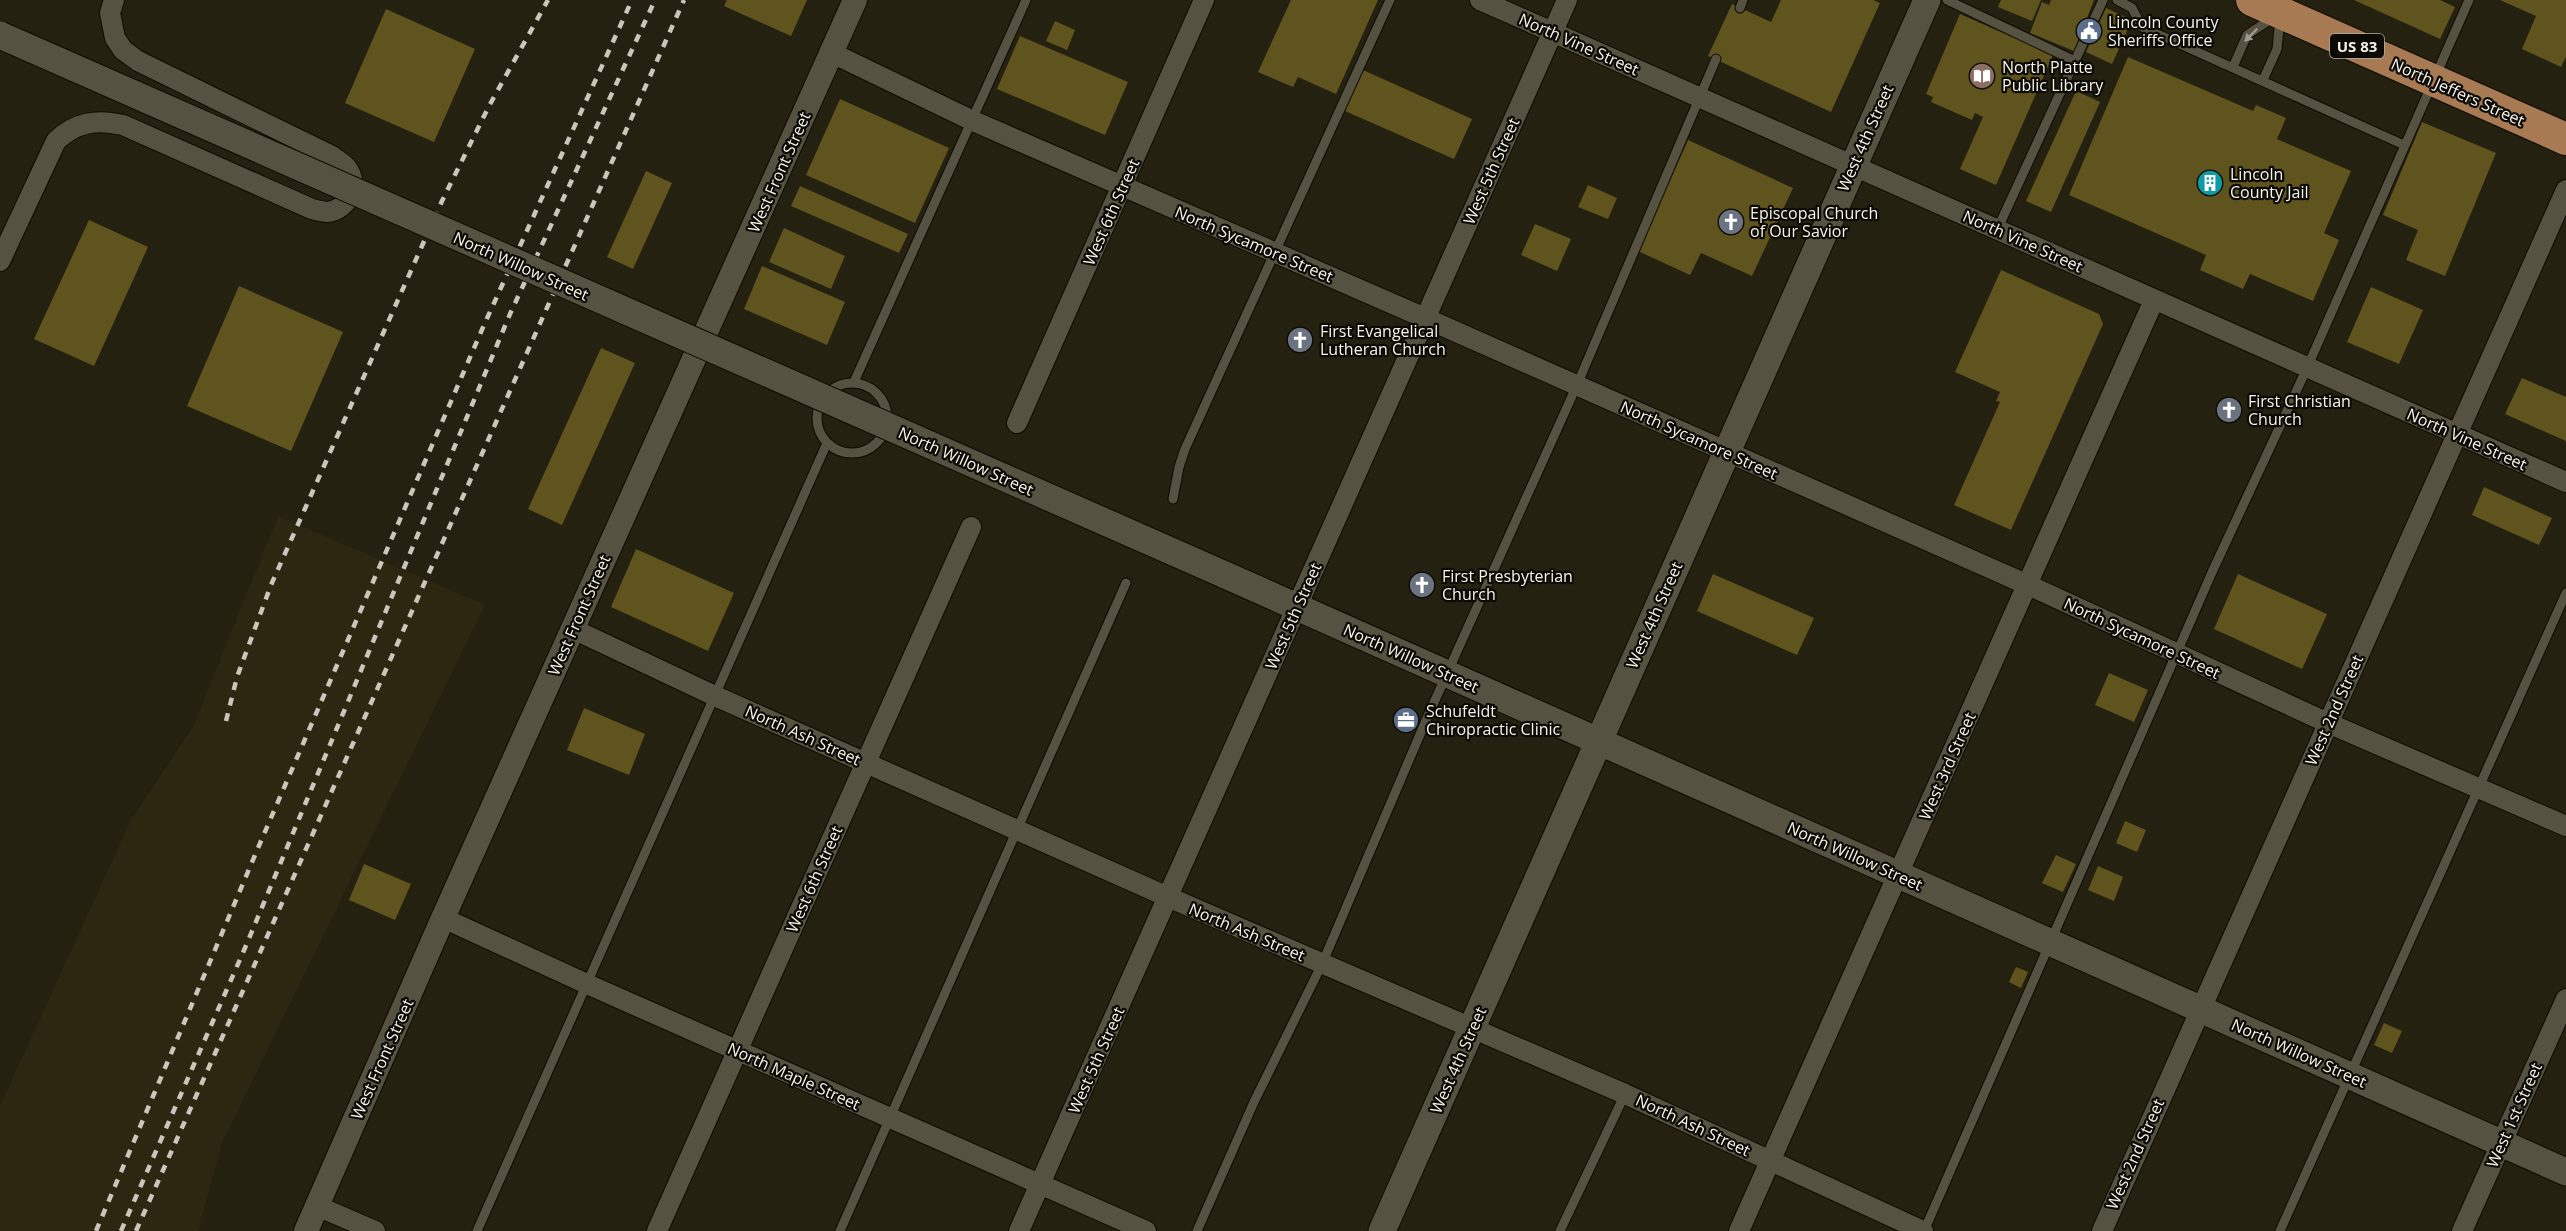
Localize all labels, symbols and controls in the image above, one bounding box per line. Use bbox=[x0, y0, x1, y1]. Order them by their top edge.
street label: North Vine Street bbox=[1516, 8, 1643, 80]
place label: Lincoln County Sheriffs Office bbox=[2108, 11, 2220, 51]
public building icon: Lincoln County Sheriffs Office bbox=[2074, 16, 2104, 46]
one-way arrow bbox=[2244, 28, 2258, 42]
road number: US 83 bbox=[2330, 34, 2384, 58]
street label: North Jeffers Street bbox=[2388, 53, 2528, 131]
place label: North Platte Public Library bbox=[2002, 56, 2104, 96]
library icon: North Platte Public Library bbox=[1967, 61, 1997, 91]
street label: West 4th Street bbox=[1832, 81, 1899, 195]
street label: West Front Street bbox=[743, 108, 816, 236]
street label: West 5th Street bbox=[1458, 114, 1525, 228]
street label: West 6th Street bbox=[1078, 155, 1145, 269]
place label: Lincoln County Jail bbox=[2230, 163, 2308, 203]
building icon: Lincoln County Jail bbox=[2195, 168, 2225, 198]
street label: North Sycamore Street bbox=[1171, 201, 1337, 287]
place label: Episcopal Church of Our Savior bbox=[1750, 202, 1878, 242]
street label: North Vine Street bbox=[1960, 205, 2087, 277]
church icon: Episcopal Church of Our Savior bbox=[1716, 207, 1746, 237]
street label: North Willow Street bbox=[450, 226, 592, 306]
place label: First Evangelical Lutheran Church bbox=[1320, 320, 1446, 360]
church icon: First Evangelical Lutheran Church bbox=[1285, 325, 1315, 355]
place label: First Christian Church bbox=[2248, 390, 2351, 430]
street label: North Sycamore Street bbox=[1617, 395, 1781, 485]
church icon: First Christian Church bbox=[2214, 395, 2244, 425]
street label: North Vine Street bbox=[2404, 403, 2531, 475]
street label: North Willow Street bbox=[895, 421, 1037, 501]
street label: West Front Street bbox=[543, 551, 616, 679]
street label: West 4th Street bbox=[1621, 558, 1688, 672]
street label: West 5th Street bbox=[1260, 559, 1327, 673]
place label: First Presbyterian Church bbox=[1442, 565, 1573, 605]
church icon: First Presbyterian Church bbox=[1407, 570, 1437, 600]
street label: North Sycamore Street bbox=[2060, 592, 2224, 684]
street label: North Willow Street bbox=[1340, 618, 1482, 698]
street label: West 2nd Street bbox=[2300, 651, 2368, 769]
street label: North Ash Street bbox=[742, 700, 865, 770]
place label: Schufeldt Chiropractic Clinic bbox=[1426, 700, 1561, 740]
office icon: Schufeldt Chiropractic Clinic bbox=[1391, 705, 1421, 735]
street label: West 3rd Street bbox=[1913, 708, 1981, 823]
street label: North Willow Street bbox=[1784, 816, 1926, 896]
street label: West 6th Street bbox=[781, 822, 848, 936]
street label: North Ash Street bbox=[1186, 898, 1309, 967]
street label: West Front Street bbox=[346, 995, 419, 1123]
street label: West 5th Street bbox=[1063, 1003, 1130, 1117]
street label: West 4th Street bbox=[1425, 1003, 1492, 1117]
street label: North Willow Street bbox=[2228, 1013, 2370, 1093]
street label: North Maple Street bbox=[724, 1037, 864, 1115]
street label: West 1st Street bbox=[2481, 1059, 2547, 1171]
street label: North Ash Street bbox=[1632, 1089, 1754, 1161]
street label: West 2nd Street bbox=[2101, 1095, 2169, 1213]

